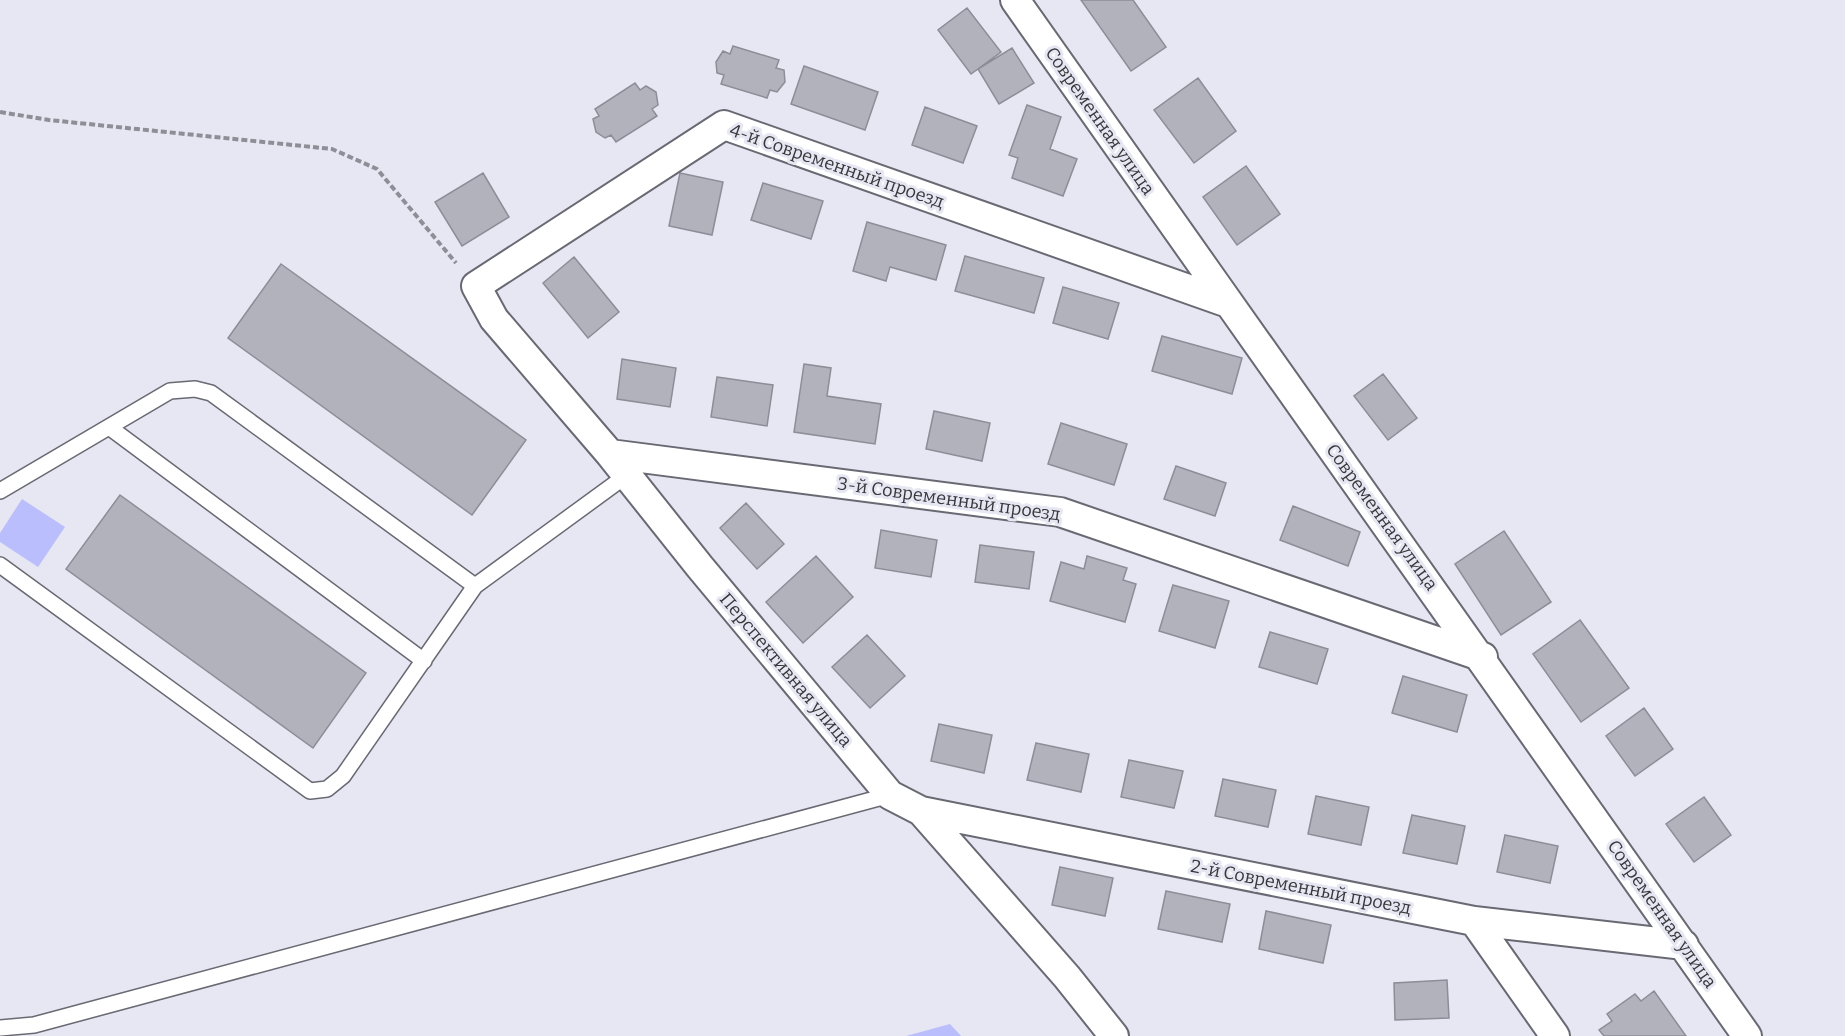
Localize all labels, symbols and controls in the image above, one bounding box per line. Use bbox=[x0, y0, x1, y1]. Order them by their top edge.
street label: Современная улица bbox=[1041, 43, 1159, 199]
street label: 4-й Современный проезд bbox=[727, 119, 947, 213]
street label: Современная улица bbox=[1321, 439, 1443, 595]
street label: 3-й Современный проезд bbox=[836, 472, 1062, 526]
street label: Перспективная улица bbox=[715, 588, 857, 752]
street label: Современная улица bbox=[1603, 836, 1721, 992]
street label: 2-й Современный проезд bbox=[1189, 855, 1413, 919]

